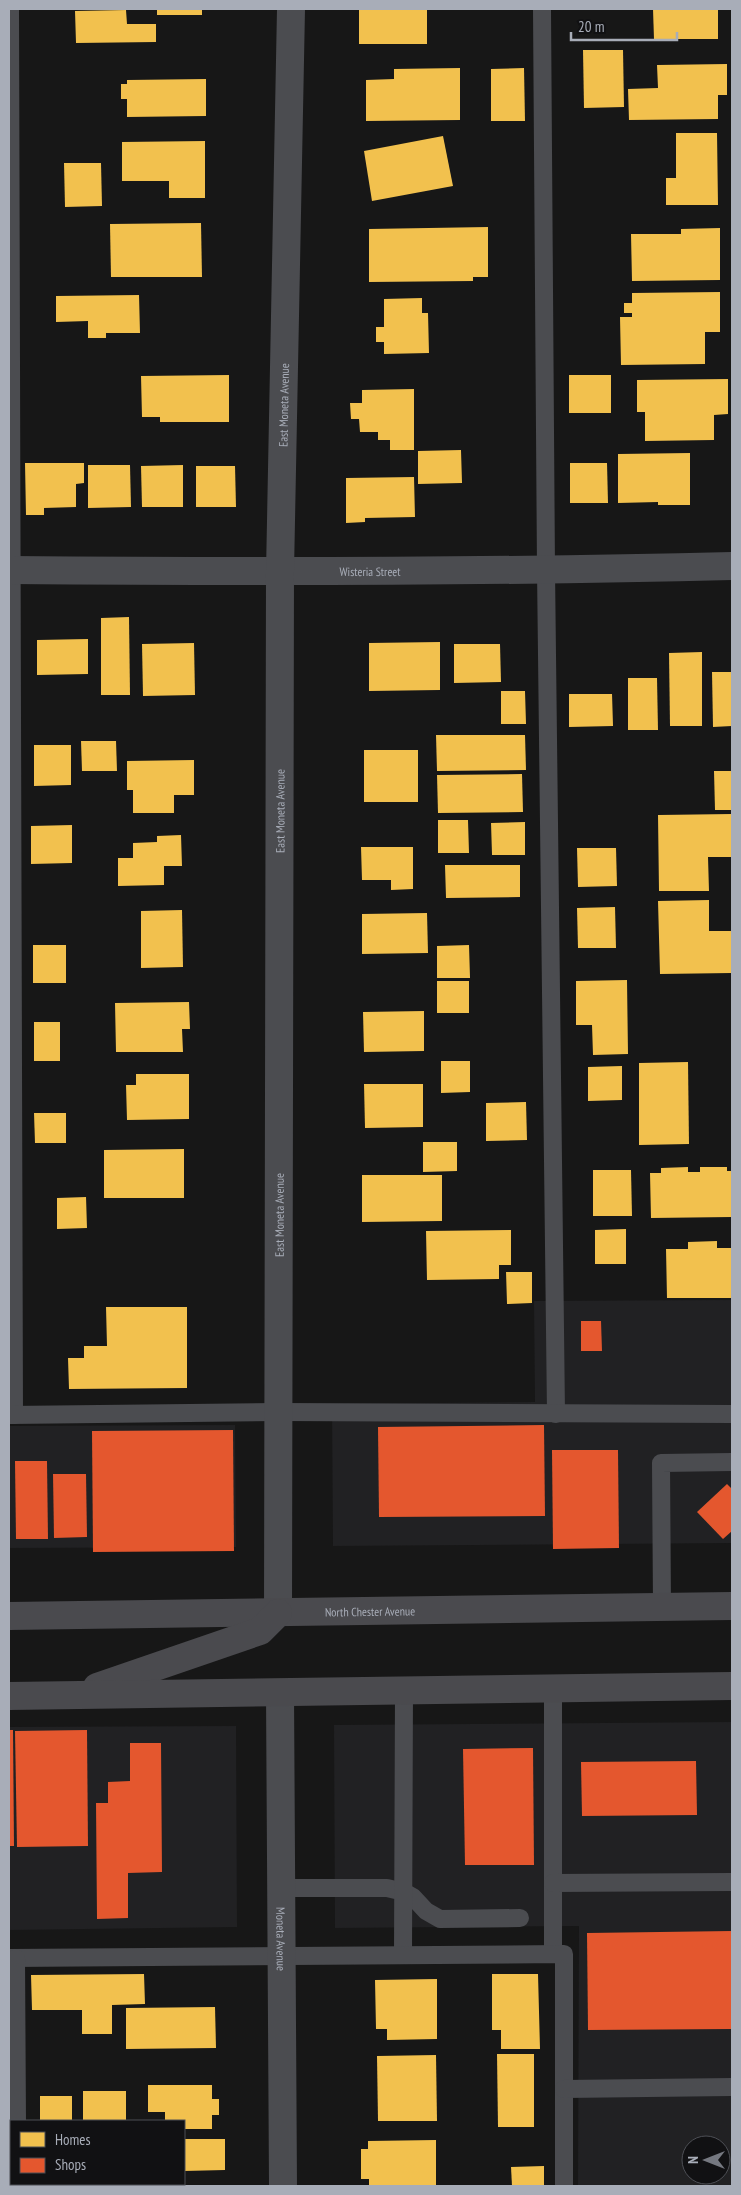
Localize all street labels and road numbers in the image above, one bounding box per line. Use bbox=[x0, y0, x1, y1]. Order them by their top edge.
street label: East Moneta Avenue bbox=[275, 363, 292, 447]
street label: Wisteria Street bbox=[339, 563, 401, 579]
street label: East Moneta Avenue bbox=[272, 769, 287, 853]
street label: East Moneta Avenue bbox=[271, 1173, 286, 1257]
street label: North Chester Avenue bbox=[325, 1603, 415, 1619]
street label: Moneta Avenue bbox=[274, 1907, 289, 1971]

